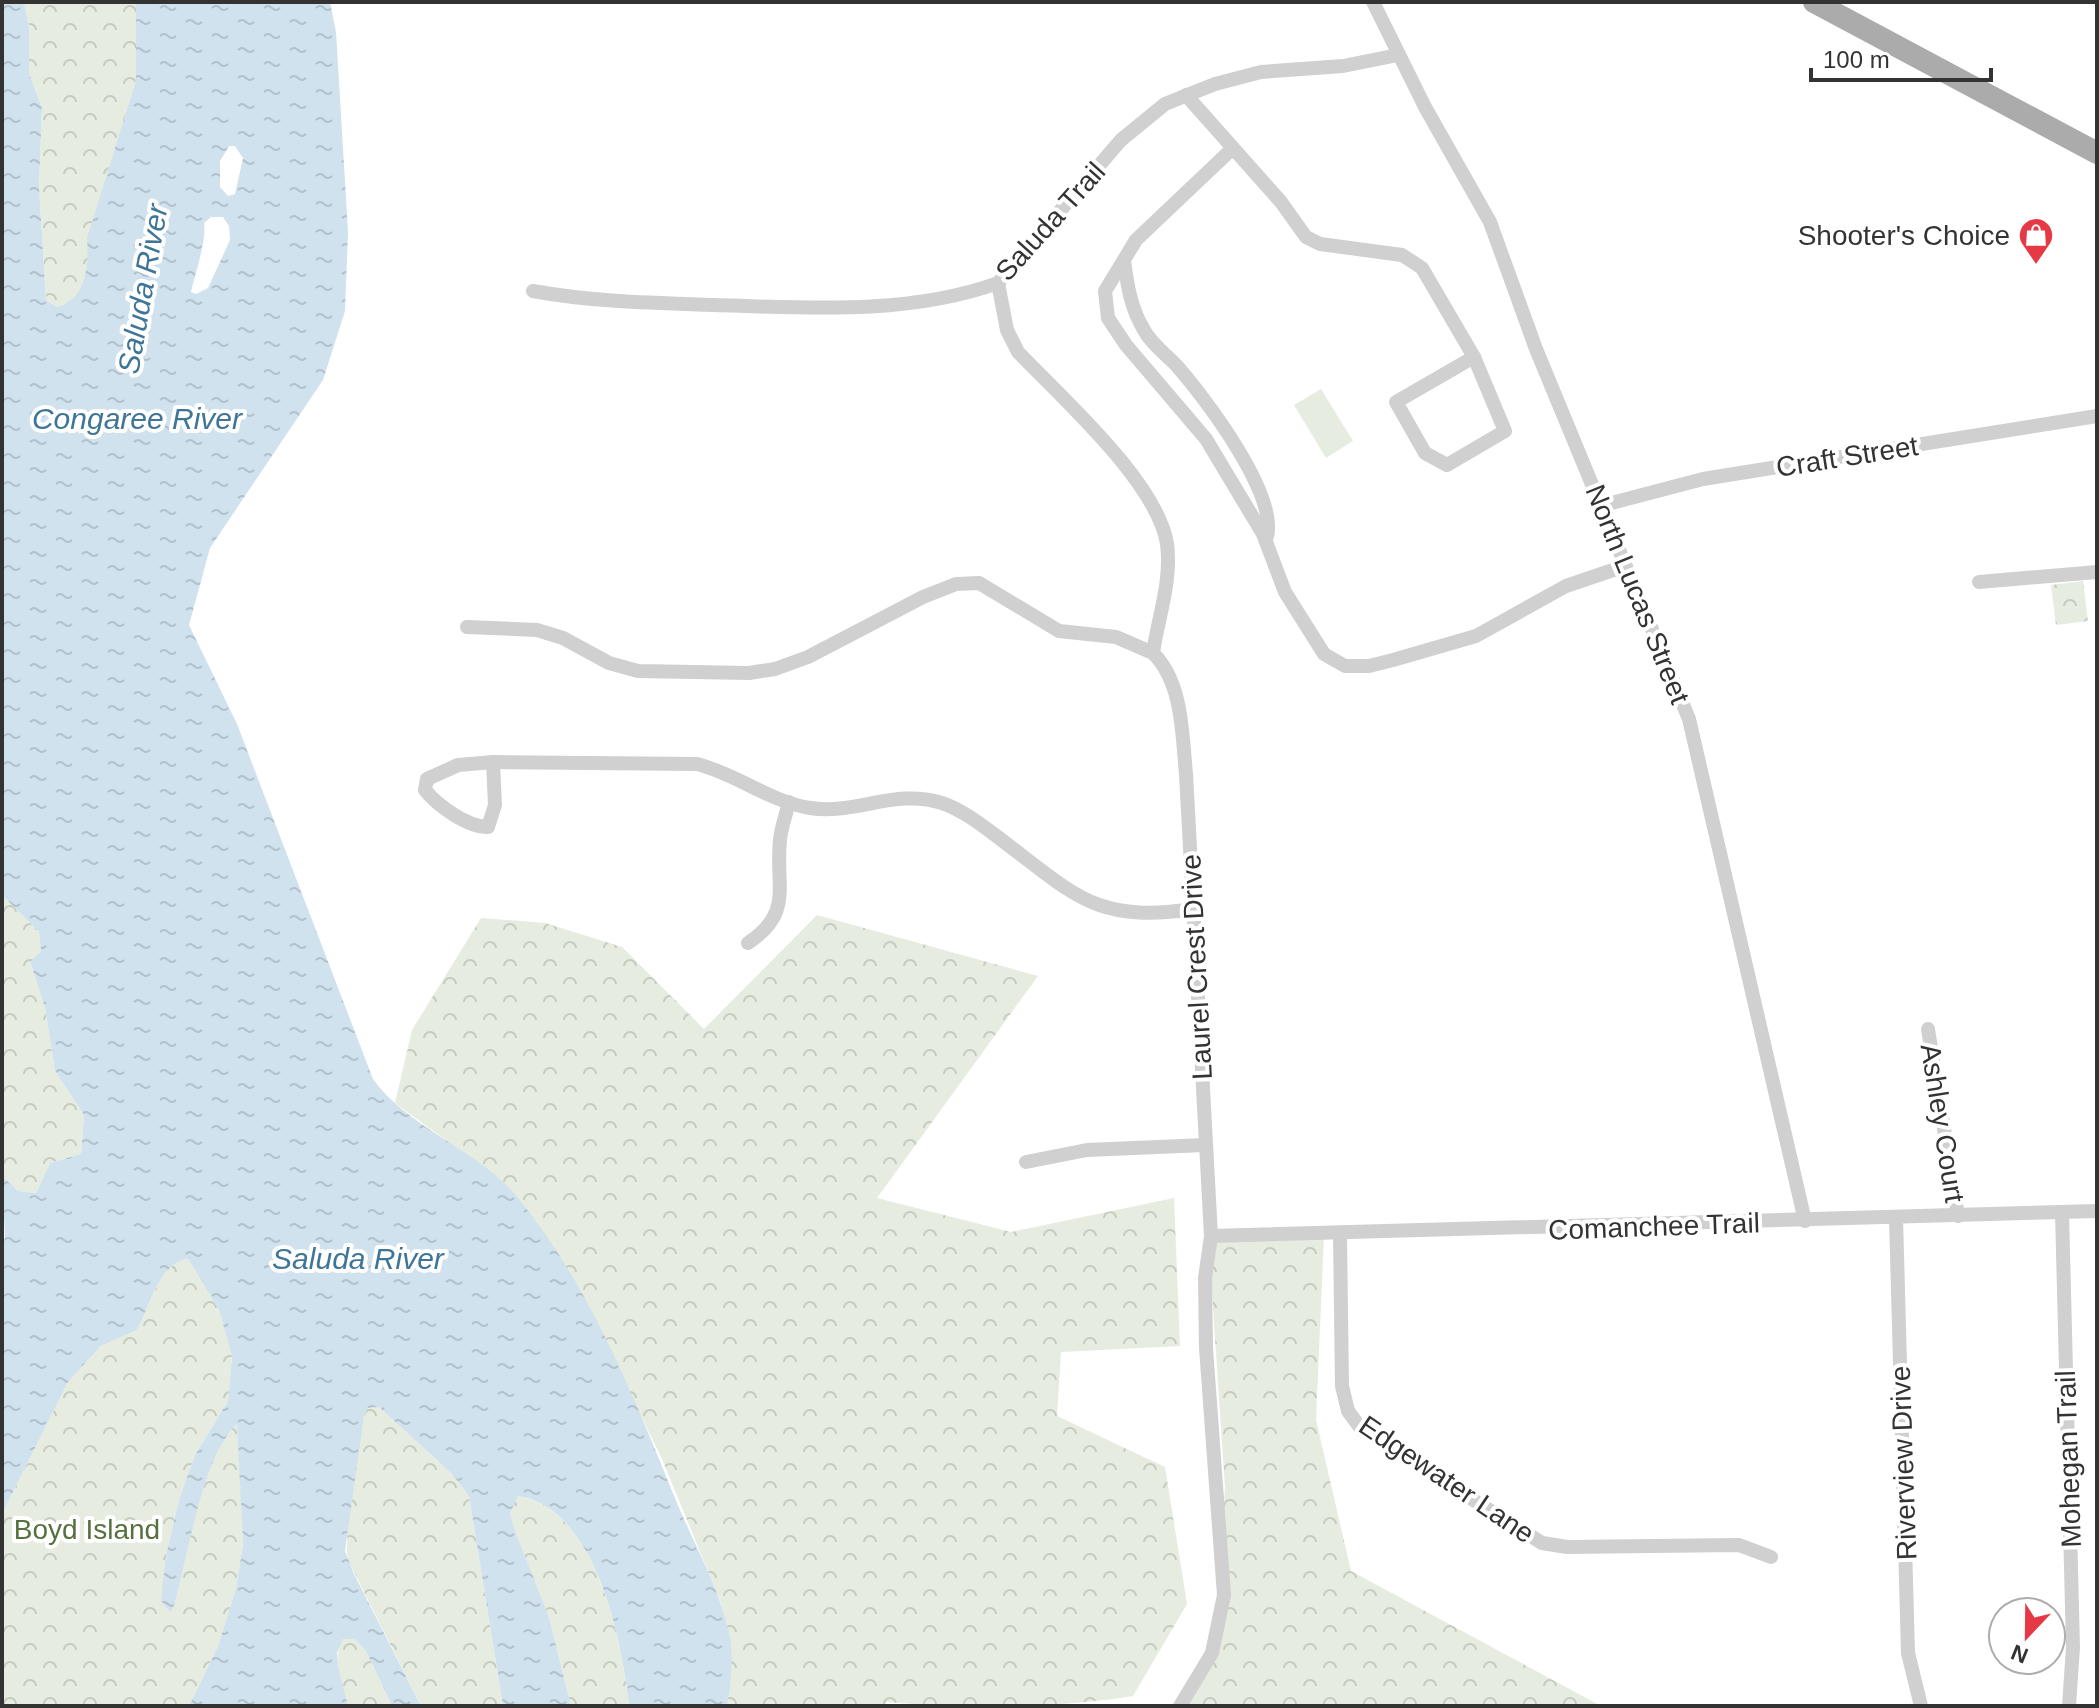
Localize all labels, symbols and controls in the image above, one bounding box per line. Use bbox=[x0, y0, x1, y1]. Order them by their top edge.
scale bar bbox=[1811, 32, 1991, 82]
text: 100 m bbox=[1823, 46, 1890, 73]
street label: Saluda Trail bbox=[989, 156, 1111, 287]
water label: Saluda River bbox=[111, 200, 174, 376]
shop icon: Shooter's Choice bbox=[2017, 216, 2055, 266]
place label: Shooter's Choice bbox=[1798, 220, 2010, 251]
water label: Congaree River bbox=[32, 402, 243, 435]
street label: Craft Street bbox=[1774, 430, 1920, 483]
street label: North Lucas Street bbox=[1579, 480, 1696, 708]
street label: Laurel Crest Drive bbox=[1175, 853, 1218, 1080]
street label: Ashley Court bbox=[1915, 1041, 1970, 1205]
street label: Comanchee Trail bbox=[1548, 1207, 1760, 1246]
water label: Saluda River bbox=[272, 1242, 445, 1275]
street label: Riverview Drive bbox=[1885, 1365, 1922, 1561]
street label: Mohegan Trail bbox=[2050, 1370, 2087, 1548]
street label: Edgewater Lane bbox=[1354, 1410, 1540, 1549]
park label: Boyd Island bbox=[14, 1514, 160, 1545]
north arrow bbox=[1987, 1596, 2067, 1676]
text: N bbox=[2008, 1640, 2032, 1669]

